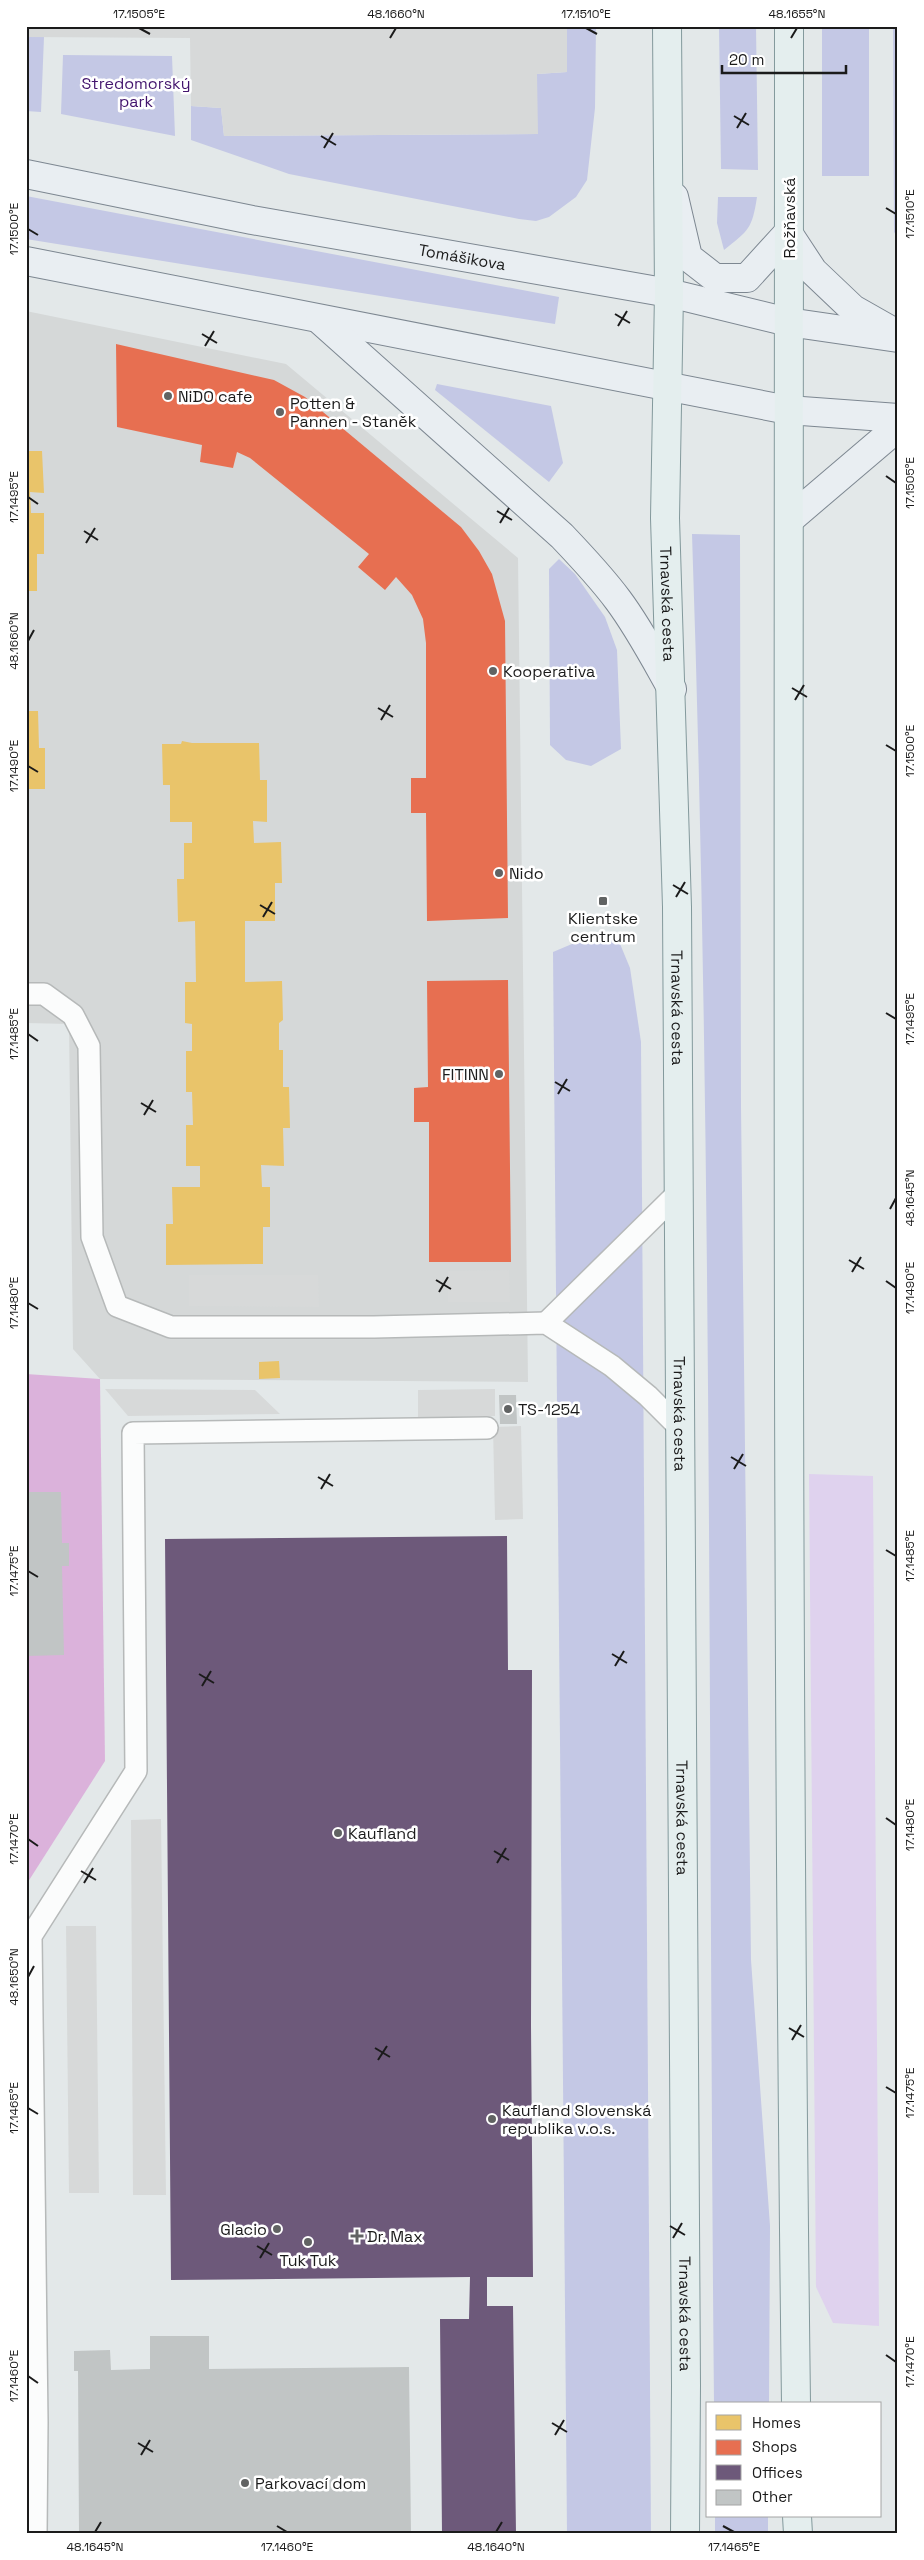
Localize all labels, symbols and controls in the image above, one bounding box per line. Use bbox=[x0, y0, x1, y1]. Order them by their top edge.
text: 17.1505°E bbox=[113, 6, 165, 22]
text: 48.1660°N bbox=[367, 6, 425, 22]
text: 17.1510°E bbox=[561, 6, 611, 22]
text: 48.1655°N bbox=[769, 6, 825, 22]
scale bar bbox=[722, 42, 845, 74]
text: 20 m bbox=[729, 50, 764, 69]
park label: Stredomorský park bbox=[82, 73, 190, 112]
street label: Rožňavská bbox=[779, 177, 800, 259]
text: 17.1510°E bbox=[902, 189, 918, 239]
text: 17.1500°E bbox=[6, 203, 22, 255]
street label: Tomášikova bbox=[417, 239, 507, 275]
place label: NiDO cafe bbox=[178, 386, 252, 407]
marker: NiDO cafe bbox=[162, 390, 174, 402]
place label: Potten & Pannen - Staněk bbox=[290, 393, 417, 432]
marker: Potten & Pannen - Staněk bbox=[274, 406, 286, 418]
text: 17.1505°E bbox=[902, 457, 918, 509]
text: 17.1495°E bbox=[6, 471, 22, 523]
street label: Trnavská cesta bbox=[655, 546, 679, 662]
text: 48.1660°N bbox=[6, 612, 22, 670]
place label: Kooperativa bbox=[503, 661, 595, 682]
marker: Kooperativa bbox=[487, 665, 499, 677]
text: 17.1500°E bbox=[902, 725, 918, 777]
text: 17.1490°E bbox=[6, 740, 22, 792]
place label: Nido bbox=[509, 863, 544, 884]
marker: Nido bbox=[493, 867, 505, 879]
marker: Klientske centrum bbox=[597, 895, 609, 907]
place label: Klientske centrum bbox=[568, 908, 638, 947]
street label: Trnavská cesta bbox=[666, 950, 688, 1065]
text: 17.1495°E bbox=[902, 993, 918, 1045]
text: 17.1485°E bbox=[6, 1008, 22, 1060]
place label: FITINN bbox=[442, 1064, 489, 1085]
marker: FITINN bbox=[493, 1068, 505, 1080]
text: 48.1645°N bbox=[902, 1169, 918, 1227]
text: 17.1490°E bbox=[902, 1262, 918, 1314]
text: 17.1480°E bbox=[6, 1276, 22, 1329]
street label: Trnavská cesta bbox=[669, 1356, 690, 1471]
place label: TS-1254 bbox=[518, 1399, 580, 1420]
marker: TS-1254 bbox=[502, 1403, 514, 1415]
text: 17.1485°E bbox=[902, 1530, 918, 1582]
text: 17.1475°E bbox=[6, 1545, 22, 1596]
street label: Trnavská cesta bbox=[671, 1760, 693, 1875]
text: 17.1480°E bbox=[902, 1798, 918, 1851]
text: 17.1470°E bbox=[6, 1813, 22, 1865]
place label: Kaufland bbox=[348, 1823, 416, 1844]
marker: Kaufland bbox=[332, 1827, 344, 1839]
text: 48.1650°N bbox=[6, 1948, 22, 2006]
text: 17.1475°E bbox=[902, 2067, 918, 2118]
text: 17.1465°E bbox=[6, 2082, 22, 2134]
place label: Kaufland Slovenská republika v.o.s. bbox=[502, 2100, 652, 2139]
marker: Kaufland Slovenská republika v.o.s. bbox=[486, 2113, 498, 2125]
place label: Glacio bbox=[220, 2219, 267, 2240]
marker: Glacio bbox=[271, 2223, 283, 2235]
place label: Dr. Max bbox=[367, 2226, 423, 2247]
marker: Dr. Max bbox=[351, 2230, 363, 2242]
marker: Tuk Tuk bbox=[302, 2236, 314, 2248]
place label: Tuk Tuk bbox=[280, 2250, 337, 2271]
street label: Trnavská cesta bbox=[674, 2256, 696, 2371]
text: 17.1470°E bbox=[902, 2336, 918, 2388]
text: 17.1460°E bbox=[6, 2350, 22, 2402]
legend bbox=[706, 2402, 882, 2518]
text: Homes bbox=[752, 2413, 801, 2432]
text: Shops bbox=[752, 2437, 797, 2456]
text: Offices bbox=[752, 2463, 803, 2482]
place label: Parkovací dom bbox=[255, 2473, 366, 2494]
marker: Parkovací dom bbox=[239, 2477, 251, 2489]
text: Other bbox=[752, 2487, 793, 2506]
text: 48.1645°N bbox=[66, 2539, 124, 2555]
text: 17.1460°E bbox=[261, 2539, 313, 2555]
text: 48.1640°N bbox=[467, 2539, 525, 2555]
text: 17.1465°E bbox=[708, 2539, 760, 2555]

